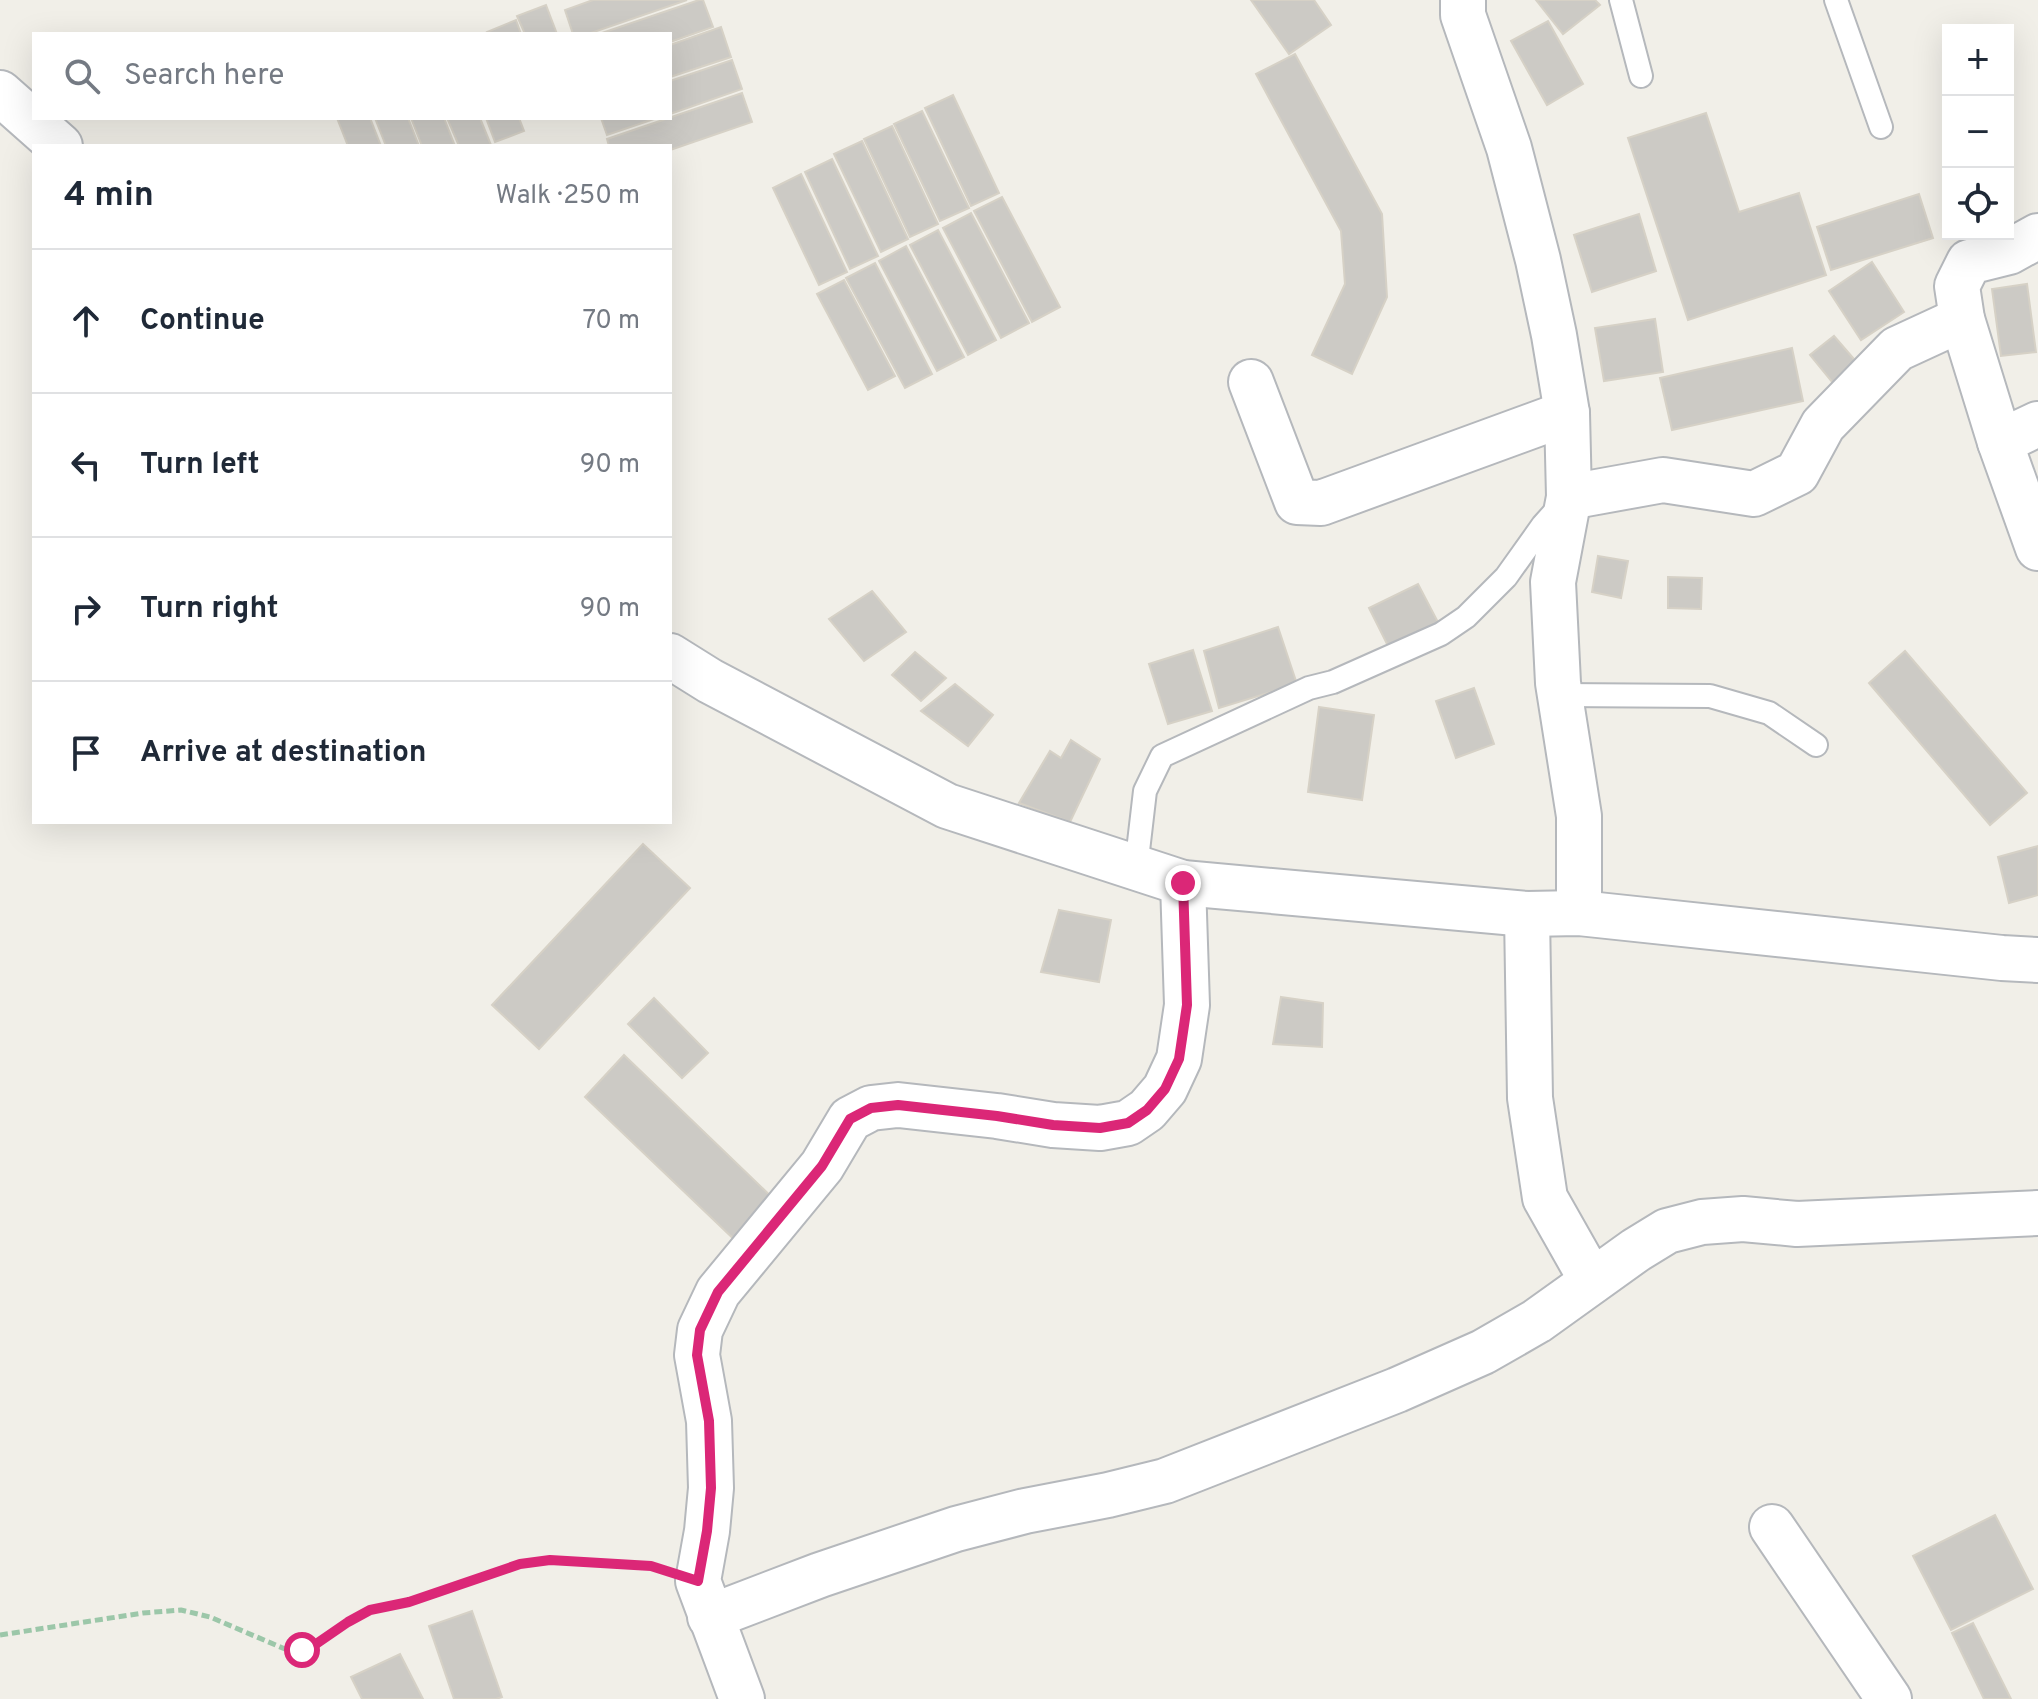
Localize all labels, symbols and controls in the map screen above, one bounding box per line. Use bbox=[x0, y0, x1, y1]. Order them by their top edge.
map controls bbox=[1942, 24, 2014, 240]
button: + bbox=[1942, 24, 2014, 96]
search box bbox=[32, 32, 672, 120]
icon: search bbox=[60, 54, 104, 98]
text: Search here bbox=[124, 58, 284, 95]
button: − bbox=[1942, 96, 2014, 168]
button: locate bbox=[1942, 168, 2014, 240]
text: 4 min bbox=[64, 175, 154, 218]
text: Walk · 250 m bbox=[495, 180, 640, 213]
icon: ahead bbox=[64, 299, 108, 343]
text: Continue bbox=[140, 303, 265, 340]
text: 70 m bbox=[582, 305, 640, 338]
icon: left bbox=[64, 443, 108, 487]
text: Turn left bbox=[140, 447, 260, 484]
text: 90 m bbox=[580, 449, 640, 482]
icon: right bbox=[64, 587, 108, 631]
text: Turn right bbox=[140, 591, 278, 628]
text: 90 m bbox=[580, 593, 640, 626]
icon: arrive bbox=[64, 731, 108, 775]
text: Arrive at destination bbox=[140, 735, 426, 772]
route end bbox=[1165, 865, 1201, 901]
route start bbox=[284, 1632, 320, 1668]

